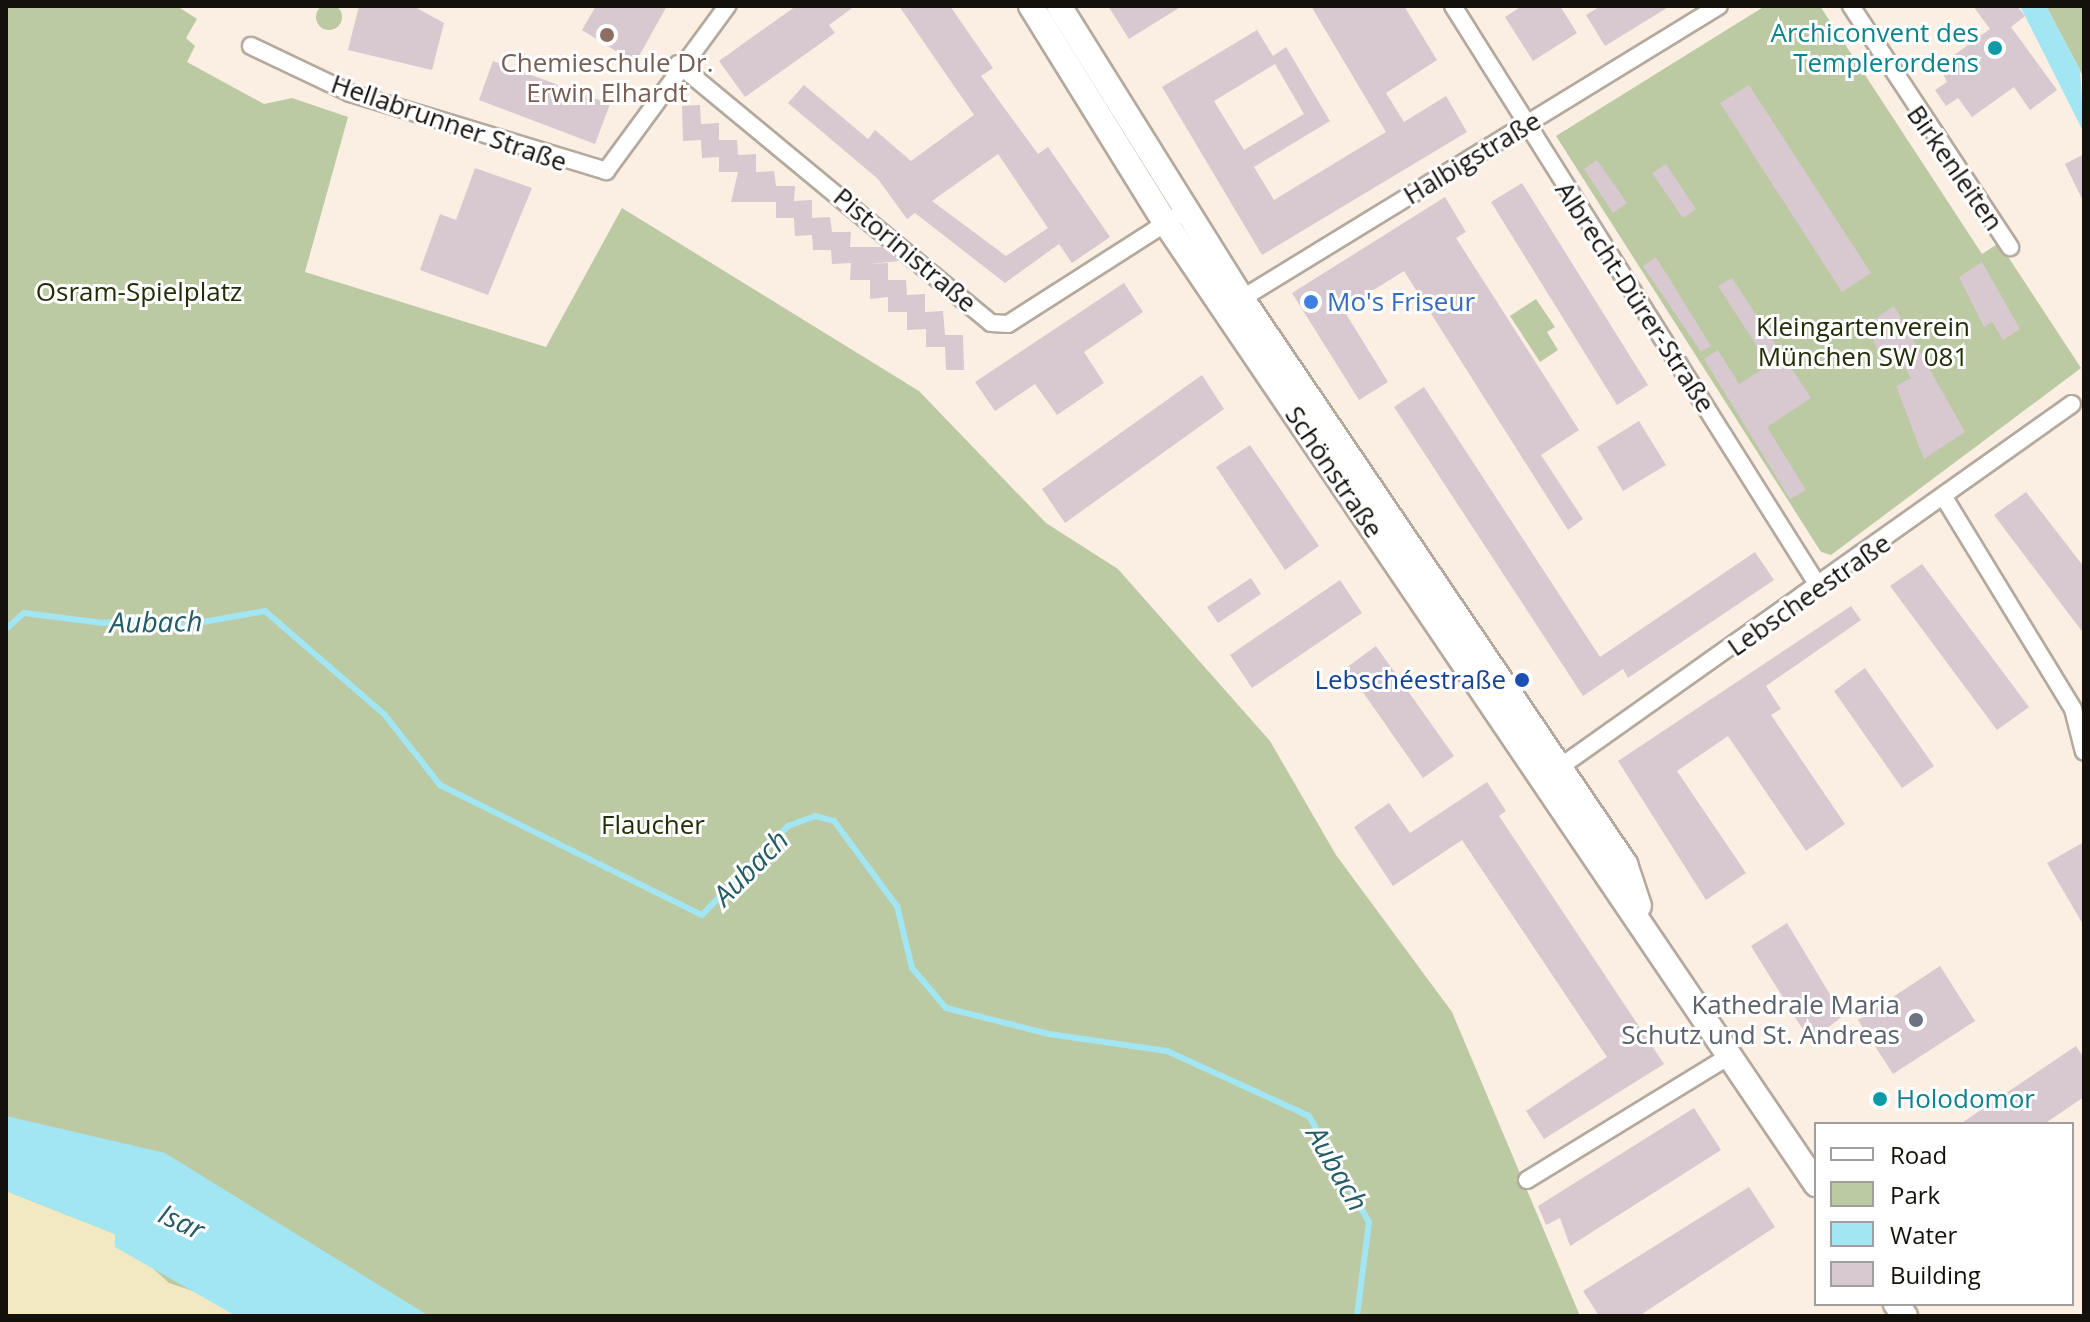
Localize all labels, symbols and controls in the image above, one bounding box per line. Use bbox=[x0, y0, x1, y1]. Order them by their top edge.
place label: Archiconvent des Templerordens bbox=[1770, 17, 1979, 78]
marker: Chemieschule Dr. Erwin Elhardt bbox=[598, 26, 616, 44]
marker: Archiconvent des Templerordens bbox=[1986, 39, 2004, 57]
place label: Chemieschule Dr. Erwin Elhardt bbox=[500, 47, 714, 108]
street label: Hellabrunner Straße bbox=[327, 68, 571, 178]
street label: Birkenleiten bbox=[1900, 99, 2010, 237]
street label: Halbigstraße bbox=[1398, 105, 1546, 211]
street label: Albrecht-Dürer-Straße bbox=[1549, 176, 1721, 418]
street label: Pistorinistraße bbox=[827, 181, 983, 319]
park label: Osram-Spielplatz bbox=[36, 276, 242, 308]
place label: Mo's Friseur bbox=[1327, 286, 1475, 318]
marker: Mo's Friseur bbox=[1302, 293, 1320, 311]
park label: Kleingartenverein München SW 081 bbox=[1756, 311, 1970, 372]
street label: Schönstraße bbox=[1279, 400, 1389, 544]
street label: Lebscheestraße bbox=[1722, 527, 1896, 663]
water label: Aubach bbox=[109, 603, 203, 639]
place label: Lebschéestraße bbox=[1314, 664, 1506, 696]
marker: Lebschéestraße bbox=[1513, 671, 1531, 689]
park label: Flaucher bbox=[601, 809, 705, 841]
water label: Aubach bbox=[705, 822, 795, 912]
place label: Kathedrale Maria Schutz und St. Andreas bbox=[1621, 989, 1900, 1050]
marker: Kathedrale Maria Schutz und St. Andreas bbox=[1907, 1011, 1925, 1029]
place label: Holodomor bbox=[1896, 1083, 2035, 1115]
marker: Holodomor bbox=[1871, 1090, 1889, 1108]
water label: Aubach bbox=[1300, 1119, 1376, 1217]
legend bbox=[1814, 1122, 2074, 1306]
text: Road bbox=[1890, 1138, 1947, 1171]
text: Park bbox=[1890, 1178, 1940, 1211]
water label: Isar bbox=[154, 1196, 210, 1246]
text: Water bbox=[1890, 1218, 1957, 1251]
text: Building bbox=[1890, 1258, 1981, 1291]

